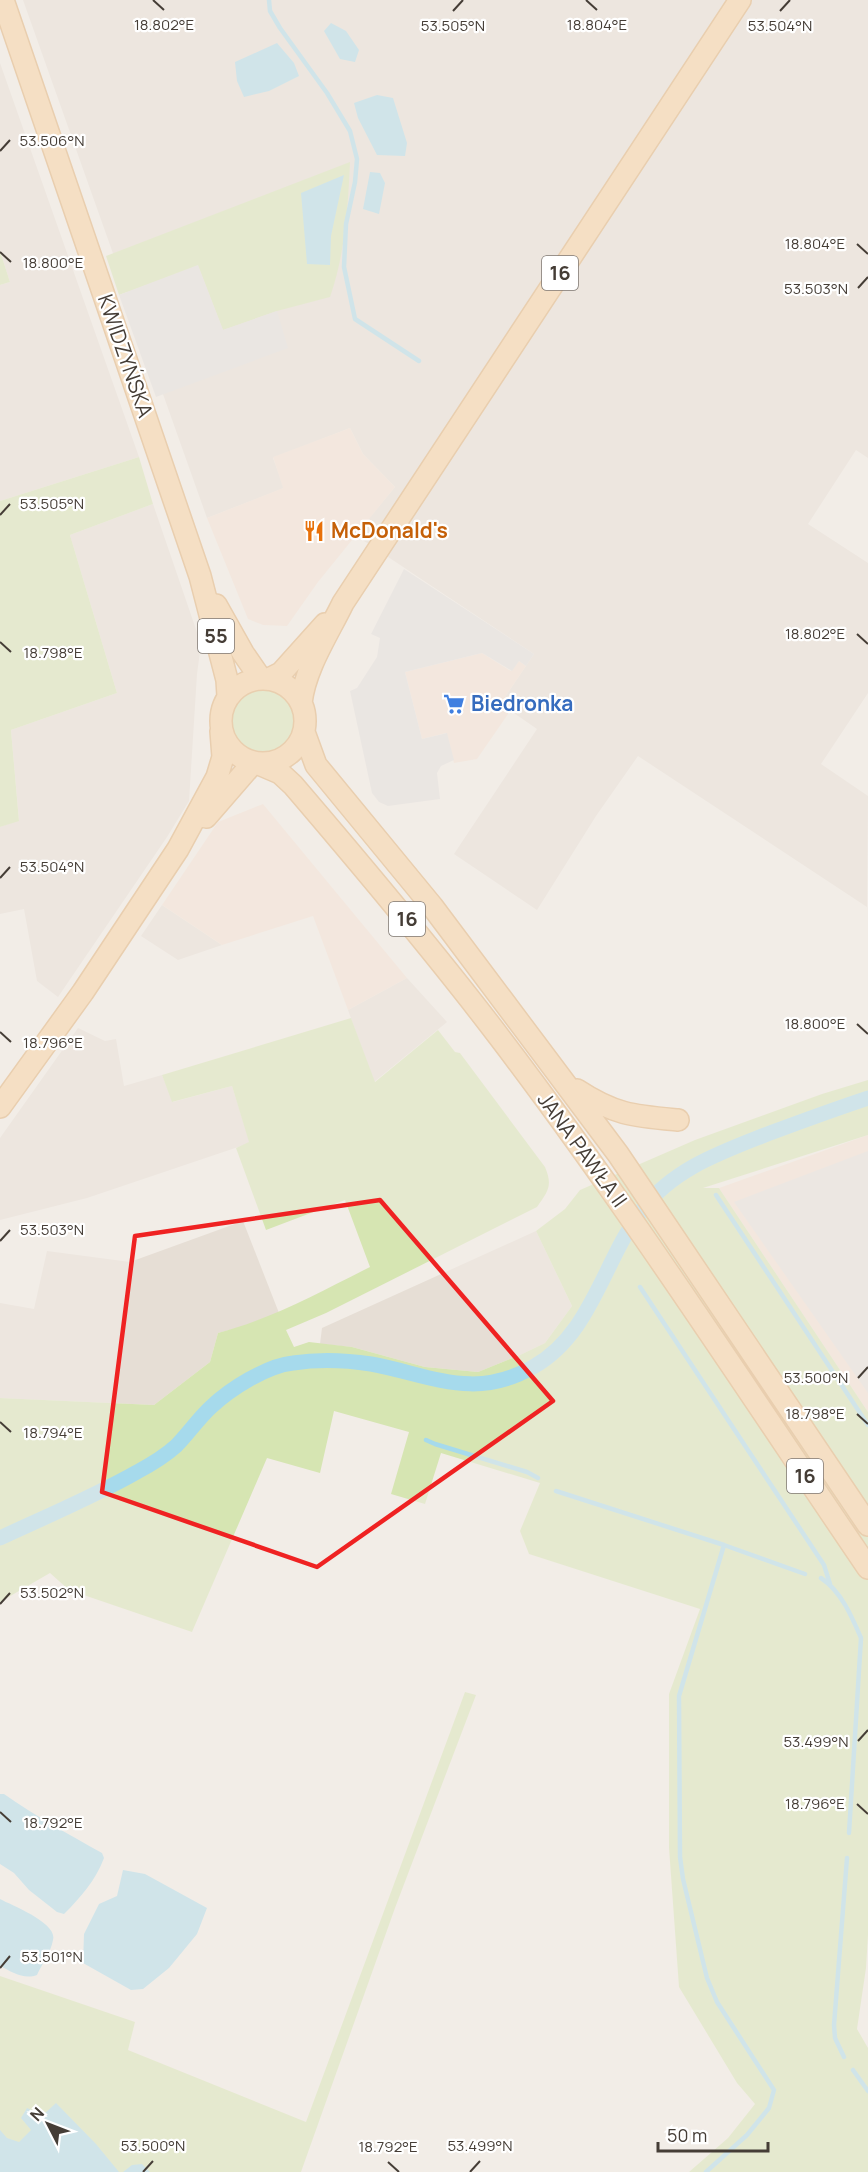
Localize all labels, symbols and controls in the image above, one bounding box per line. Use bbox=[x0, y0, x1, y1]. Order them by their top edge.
text: 18.802°E bbox=[134, 14, 194, 35]
text: 18.804°E bbox=[567, 14, 627, 35]
text: 53.505°N bbox=[421, 15, 485, 36]
text: 53.504°N bbox=[748, 15, 812, 36]
text: 53.506°N bbox=[20, 130, 84, 151]
text: 18.804°E bbox=[785, 233, 845, 254]
text: 18.800°E bbox=[23, 252, 83, 273]
road number: 16 bbox=[542, 256, 578, 290]
text: 53.503°N bbox=[784, 278, 848, 299]
street label: KWIDZYŃSKA bbox=[92, 290, 160, 421]
text: 53.505°N bbox=[20, 493, 84, 514]
place label: McDonald's bbox=[331, 516, 448, 544]
restaurant icon: McDonald's bbox=[302, 519, 326, 543]
road number: 55 bbox=[198, 619, 234, 653]
text: 18.802°E bbox=[785, 623, 845, 644]
text: 18.798°E bbox=[23, 642, 83, 663]
place label: Biedronka bbox=[471, 689, 573, 717]
supermarket icon: Biedronka bbox=[442, 692, 466, 716]
text: 53.504°N bbox=[20, 856, 84, 877]
road number: 16 bbox=[389, 902, 425, 936]
text: 18.800°E bbox=[785, 1013, 845, 1034]
text: 18.796°E bbox=[23, 1032, 83, 1053]
street label: JANA PAWŁA II bbox=[532, 1086, 634, 1213]
text: 53.503°N bbox=[20, 1219, 84, 1240]
text: 53.500°N bbox=[784, 1367, 848, 1388]
text: 18.798°E bbox=[785, 1403, 845, 1424]
text: 18.794°E bbox=[23, 1422, 83, 1443]
road number: 16 bbox=[787, 1459, 823, 1493]
text: 53.502°N bbox=[20, 1582, 84, 1603]
text: 53.499°N bbox=[783, 1731, 849, 1752]
text: 18.796°E bbox=[785, 1793, 845, 1814]
text: 18.792°E bbox=[23, 1812, 83, 1833]
text: 53.501°N bbox=[21, 1946, 83, 1967]
north arrow bbox=[18, 2094, 78, 2154]
text: N bbox=[25, 2102, 49, 2126]
scale bar bbox=[658, 2115, 768, 2153]
text: 50 m bbox=[667, 2123, 707, 2147]
text: 53.500°N bbox=[121, 2135, 185, 2156]
text: 53.499°N bbox=[447, 2135, 513, 2156]
text: 18.792°E bbox=[358, 2136, 418, 2157]

